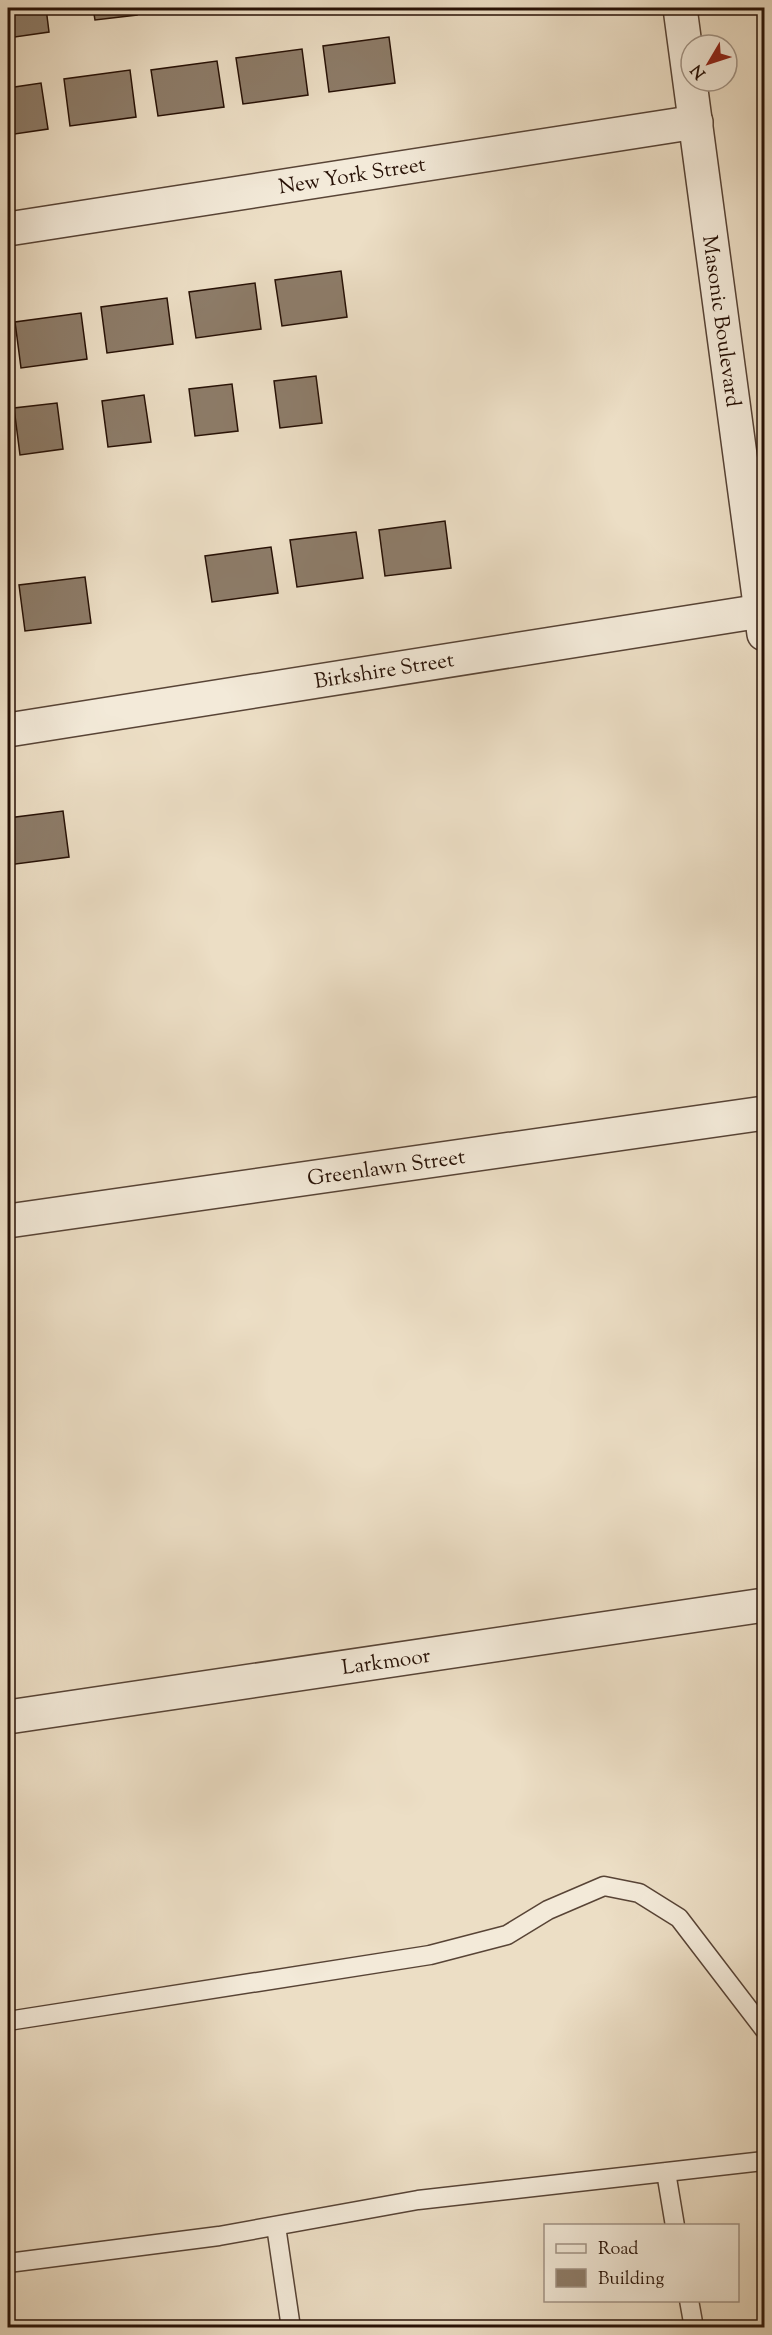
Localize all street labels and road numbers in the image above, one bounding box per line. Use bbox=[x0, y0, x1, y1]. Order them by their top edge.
street label: New York Street bbox=[277, 151, 428, 203]
street label: Masonic Boulevard bbox=[693, 234, 747, 409]
street label: Birkshire Street bbox=[312, 646, 456, 698]
street label: Greenlawn Street bbox=[305, 1143, 467, 1195]
street label: Larkmoor bbox=[340, 1642, 433, 1684]

